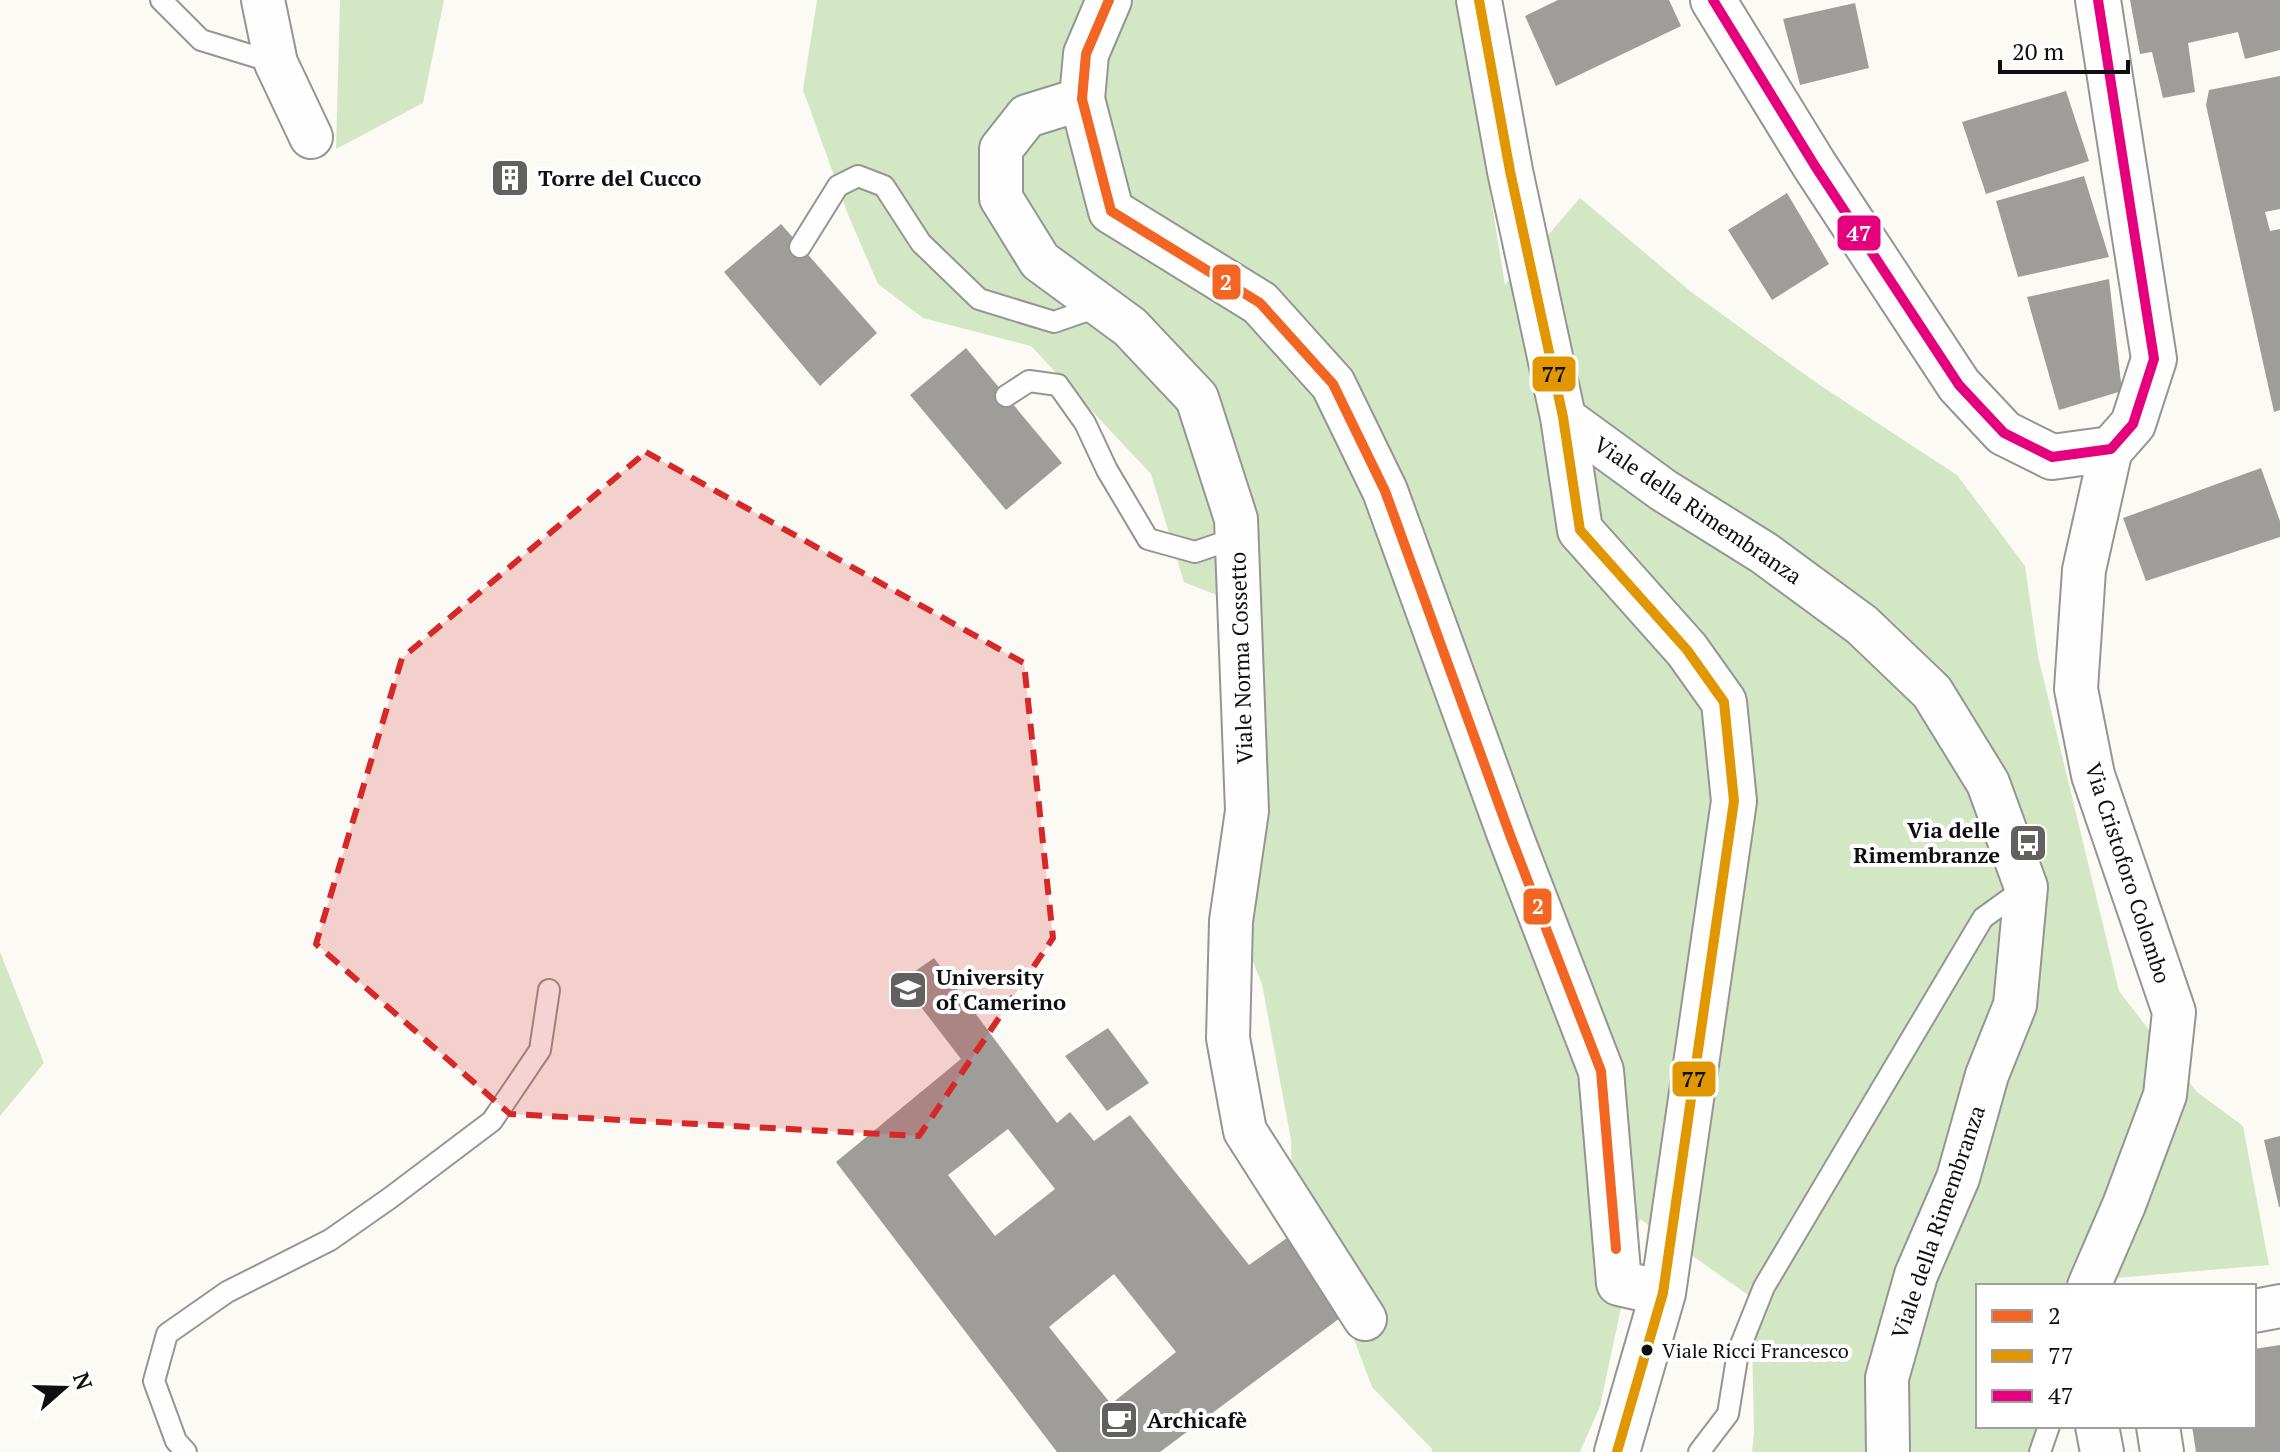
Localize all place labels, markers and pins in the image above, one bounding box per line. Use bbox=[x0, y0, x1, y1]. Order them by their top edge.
building icon: Torre del Cucco bbox=[489, 157, 531, 199]
place label: Torre del Cucco bbox=[538, 163, 701, 192]
place label: Via delle Rimembranze bbox=[1853, 815, 2000, 869]
bus stop icon: Via delle Rimembranze bbox=[2007, 822, 2049, 864]
place label: University of Camerino bbox=[936, 962, 1066, 1016]
school or university icon: University of Camerino bbox=[887, 969, 929, 1011]
place label: Viale Ricci Francesco bbox=[1662, 1337, 1849, 1364]
marker: Viale Ricci Francesco bbox=[1639, 1342, 1655, 1358]
cafe icon: Archicafè bbox=[1098, 1399, 1140, 1441]
place label: Archicafè bbox=[1147, 1405, 1247, 1434]

